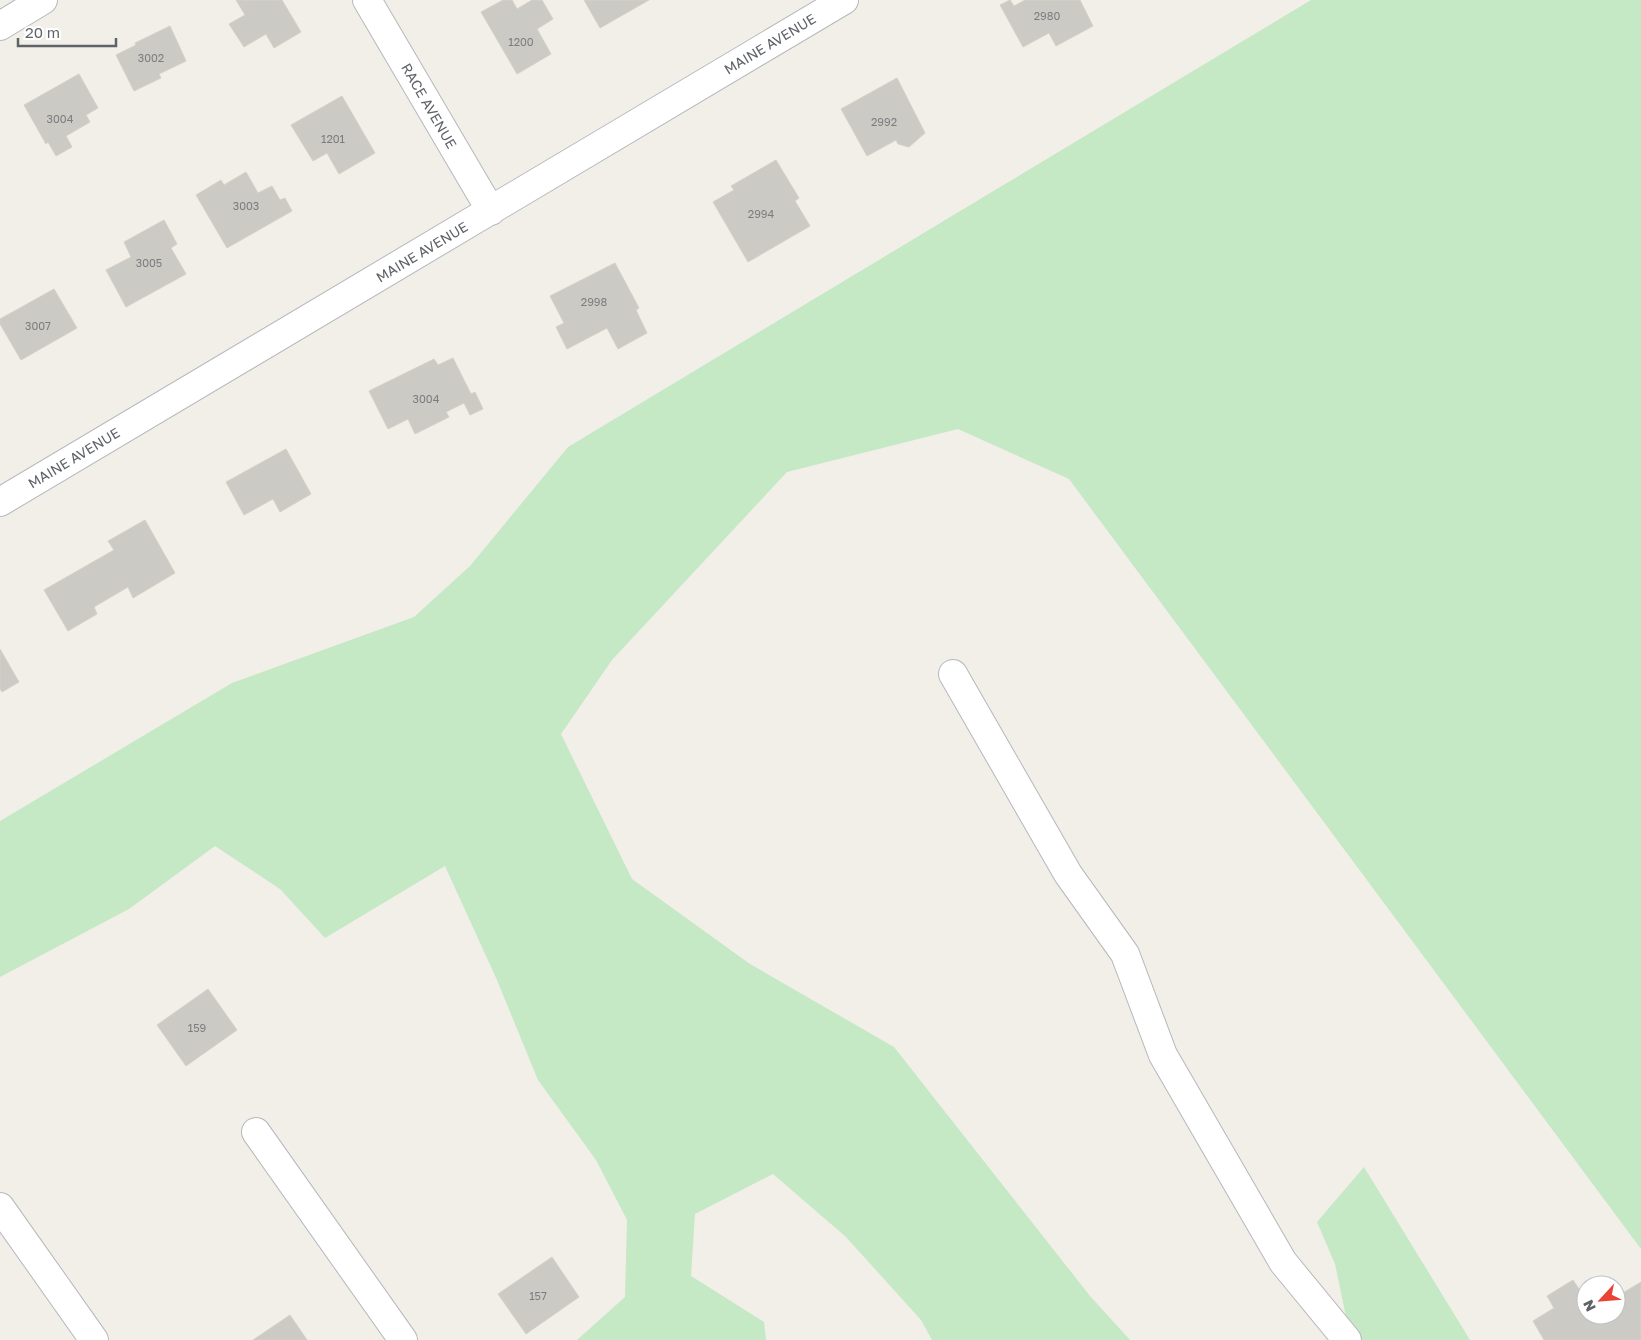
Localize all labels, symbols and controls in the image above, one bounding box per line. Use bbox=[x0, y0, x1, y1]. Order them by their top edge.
house number: 2980 bbox=[1034, 9, 1060, 22]
street label: MAINE AVENUE bbox=[721, 10, 819, 78]
scale bar bbox=[18, 15, 115, 47]
text: 20 m bbox=[25, 23, 60, 41]
house number: 1200 bbox=[508, 35, 534, 48]
house number: 3002 bbox=[138, 51, 164, 64]
street label: RACE AVENUE bbox=[398, 60, 461, 151]
house number: 3004 bbox=[47, 112, 74, 125]
house number: 2992 bbox=[871, 115, 897, 128]
house number: 1201 bbox=[321, 132, 345, 145]
house number: 3003 bbox=[233, 199, 259, 212]
house number: 2994 bbox=[748, 207, 774, 220]
street label: MAINE AVENUE bbox=[373, 218, 471, 286]
house number: 3005 bbox=[136, 256, 162, 269]
house number: 2998 bbox=[581, 295, 607, 308]
house number: 3007 bbox=[25, 319, 51, 332]
house number: 3004 bbox=[413, 392, 440, 405]
street label: MAINE AVENUE bbox=[25, 424, 123, 492]
house number: 159 bbox=[188, 1021, 206, 1034]
north arrow bbox=[1576, 1275, 1626, 1325]
house number: 157 bbox=[529, 1289, 547, 1302]
text: N bbox=[1579, 1297, 1599, 1314]

